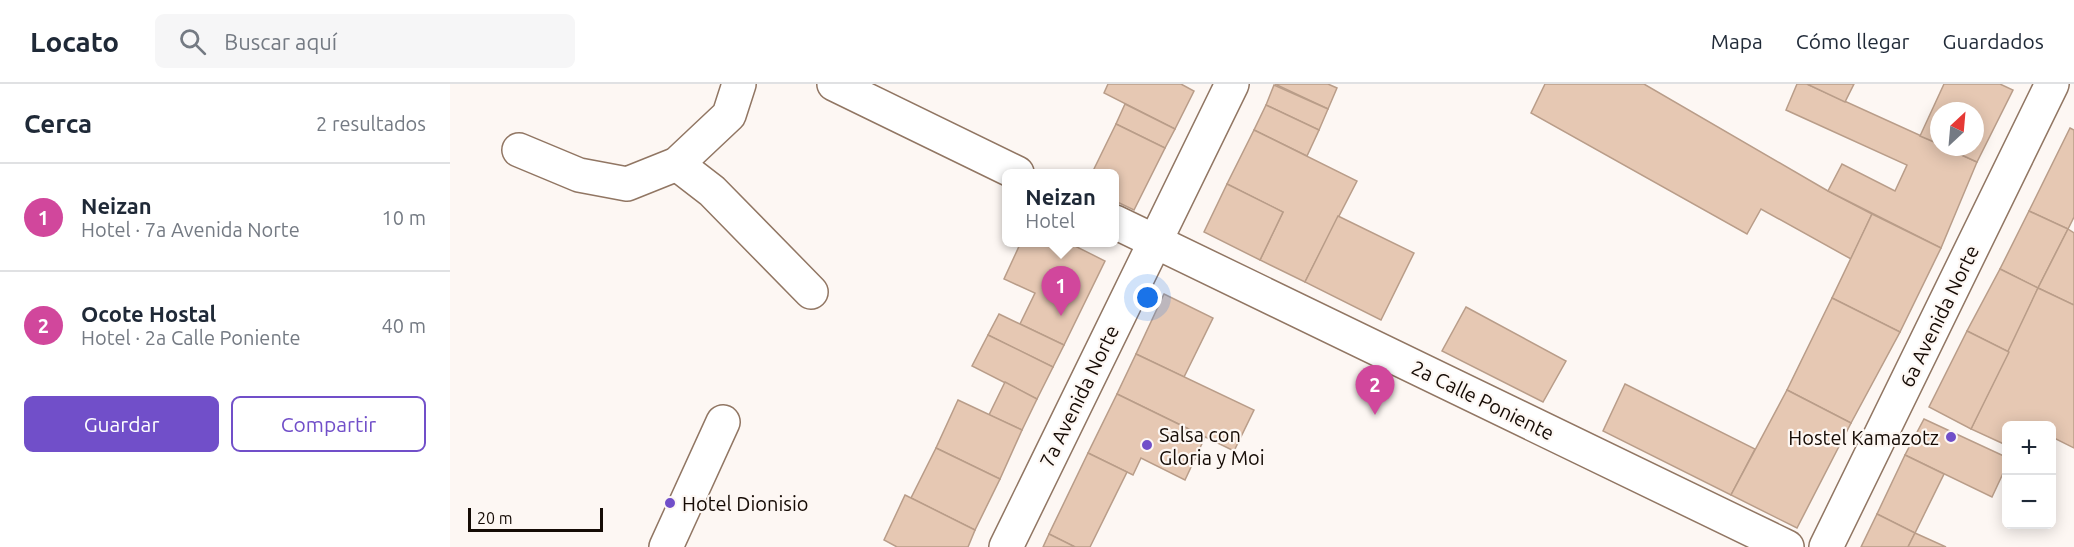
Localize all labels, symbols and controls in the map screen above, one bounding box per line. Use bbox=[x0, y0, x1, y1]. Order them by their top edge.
search box bbox=[155, 14, 575, 68]
icon: search bbox=[176, 25, 209, 58]
text: Locato bbox=[30, 26, 119, 57]
text: Buscar aquí bbox=[224, 29, 337, 54]
text: Mapa bbox=[1711, 29, 1763, 53]
text: Cómo llegar bbox=[1796, 29, 1910, 53]
text: Guardados bbox=[1943, 29, 2044, 53]
north arrow bbox=[1930, 102, 1984, 156]
text: Cerca bbox=[24, 109, 92, 138]
text: 2 resultados bbox=[316, 112, 426, 135]
popup bbox=[1002, 169, 1119, 247]
text: Neizan bbox=[1025, 184, 1096, 209]
text: Neizan bbox=[81, 193, 152, 218]
text: 1 bbox=[38, 206, 49, 229]
text: 10 m bbox=[382, 206, 426, 229]
text: Hotel bbox=[1025, 209, 1075, 232]
text: Hotel · 7a Avenida Norte bbox=[81, 218, 300, 241]
street label: 6a Avenida Norte bbox=[1895, 241, 1983, 391]
pin: 1 bbox=[1042, 266, 1080, 316]
your location bbox=[1133, 283, 1162, 312]
text: Ocote Hostal bbox=[81, 301, 216, 326]
text: 2 bbox=[38, 314, 49, 337]
text: 40 m bbox=[382, 314, 426, 337]
street label: 7a Avenida Norte bbox=[1035, 321, 1123, 471]
text: Hotel · 2a Calle Poniente bbox=[81, 326, 301, 349]
street label: 2a Calle Poniente bbox=[1408, 356, 1558, 444]
pin: 2 bbox=[1356, 366, 1394, 415]
button: Guardar bbox=[24, 396, 219, 452]
button: Compartir bbox=[231, 396, 426, 452]
map controls bbox=[2002, 421, 2056, 529]
button: + bbox=[2002, 421, 2056, 475]
place label: Salsa con Gloria y Moi bbox=[1159, 423, 1265, 469]
place label: Hostel Kamazotz bbox=[1788, 426, 1939, 449]
marker: Hostel Kamazotz bbox=[1944, 430, 1958, 444]
marker: Salsa con Gloria y Moi bbox=[1140, 438, 1154, 452]
button: − bbox=[2002, 475, 2056, 529]
place label: Hotel Dionisio bbox=[682, 492, 809, 515]
marker: Hotel Dionisio bbox=[663, 496, 677, 510]
scale bar bbox=[468, 505, 603, 532]
text: 20 m bbox=[477, 509, 513, 527]

